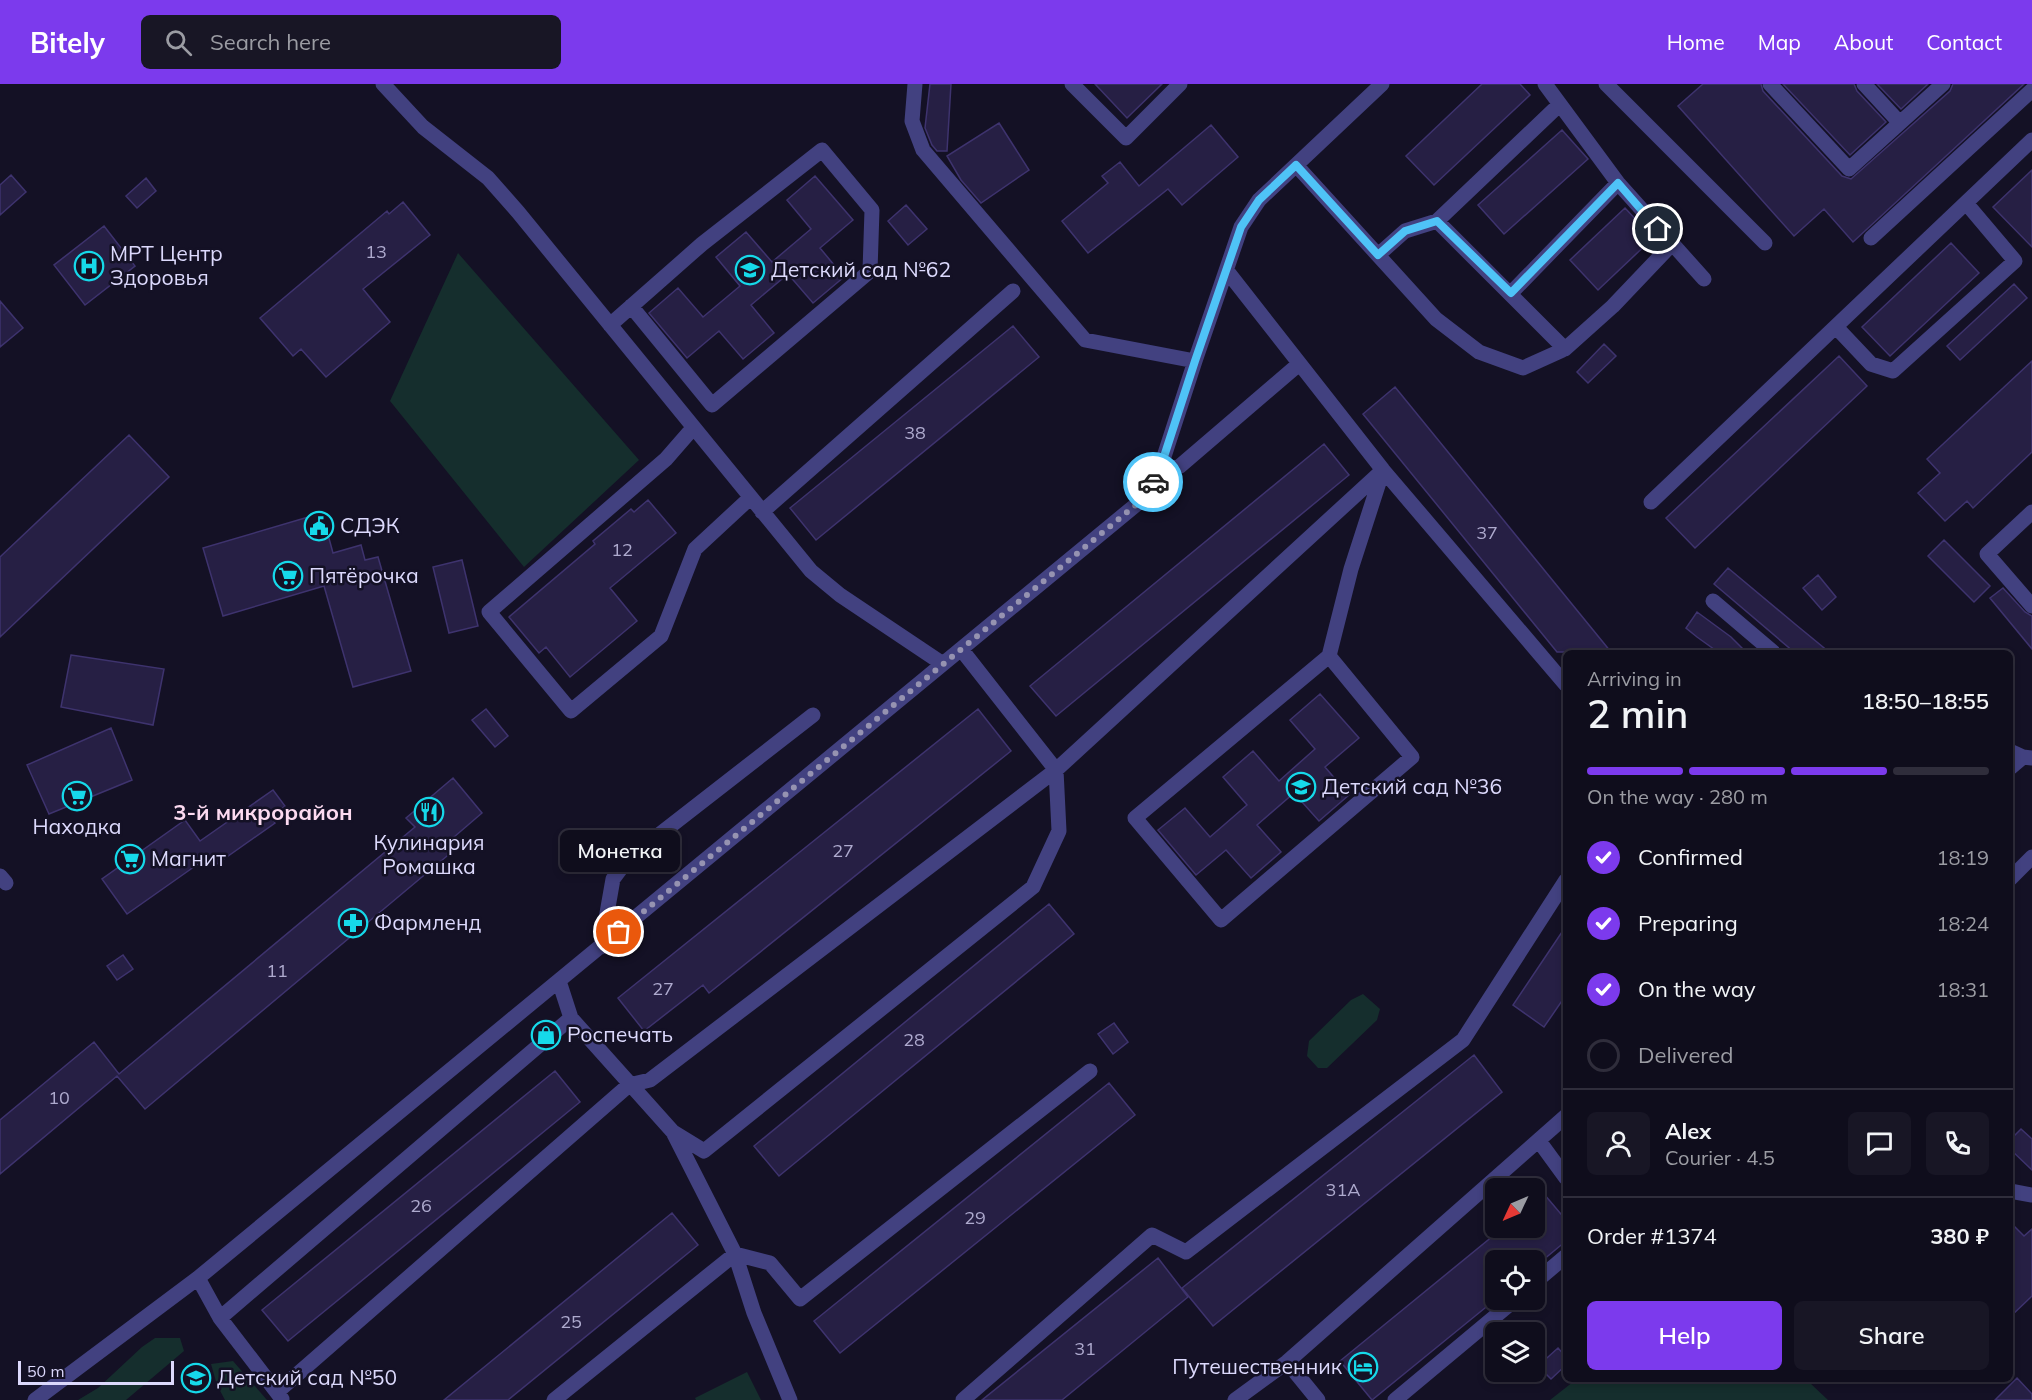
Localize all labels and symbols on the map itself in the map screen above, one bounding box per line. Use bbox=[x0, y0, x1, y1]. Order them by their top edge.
pin bbox=[1632, 203, 1683, 254]
place label: МРТ Центр Здоровья bbox=[110, 240, 223, 290]
house number: 13 bbox=[365, 240, 387, 263]
hospital icon: МРТ Центр Здоровья bbox=[73, 250, 105, 282]
school or university icon: Детский сад №62 bbox=[734, 254, 766, 286]
place label: Детский сад №62 bbox=[771, 256, 951, 282]
house number: 38 bbox=[904, 421, 926, 444]
courier bbox=[1123, 452, 1183, 512]
public building icon: СДЭК bbox=[303, 510, 335, 542]
place label: СДЭК bbox=[340, 512, 400, 538]
house number: 37 bbox=[1476, 521, 1498, 544]
house number: 12 bbox=[611, 538, 633, 561]
supermarket icon: Пятёрочка bbox=[272, 560, 304, 592]
place label: Пятёрочка bbox=[309, 562, 419, 588]
school or university icon: Детский сад №36 bbox=[1285, 771, 1317, 803]
place label: Детский сад №36 bbox=[1322, 773, 1502, 799]
supermarket icon: Находка bbox=[61, 780, 93, 812]
restaurant icon: Кулинария Ромашка bbox=[413, 796, 445, 828]
district label: 3-й микрорайон bbox=[173, 798, 353, 826]
place label: Находка bbox=[32, 813, 122, 839]
place label: Кулинария Ромашка bbox=[373, 829, 485, 879]
callout: Монетка bbox=[559, 830, 679, 872]
house number: 27 bbox=[832, 839, 854, 862]
supermarket icon: Магнит bbox=[114, 843, 146, 875]
place label: Магнит bbox=[151, 845, 226, 871]
pin bbox=[593, 906, 644, 957]
pharmacy icon: Фармленд bbox=[337, 907, 369, 939]
place label: Фармленд bbox=[374, 909, 481, 935]
house number: 11 bbox=[266, 959, 288, 982]
house number: 27 bbox=[652, 977, 674, 1000]
shop icon: Роспечать bbox=[530, 1019, 562, 1051]
place label: Роспечать bbox=[567, 1021, 673, 1047]
house number: 28 bbox=[903, 1028, 925, 1051]
house number: 10 bbox=[48, 1086, 70, 1109]
house number: 31А bbox=[1326, 1178, 1360, 1201]
north arrow bbox=[1485, 1178, 1545, 1238]
house number: 26 bbox=[410, 1194, 432, 1217]
house number: 29 bbox=[964, 1206, 986, 1229]
house number: 25 bbox=[560, 1310, 582, 1333]
house number: 31 bbox=[1074, 1337, 1096, 1360]
hotel icon: Путешественник bbox=[1347, 1351, 1379, 1383]
place label: Путешественник bbox=[1172, 1353, 1343, 1379]
scale bar bbox=[18, 1358, 174, 1386]
school or university icon: Детский сад №50 bbox=[180, 1362, 212, 1394]
place label: Детский сад №50 bbox=[217, 1364, 397, 1390]

